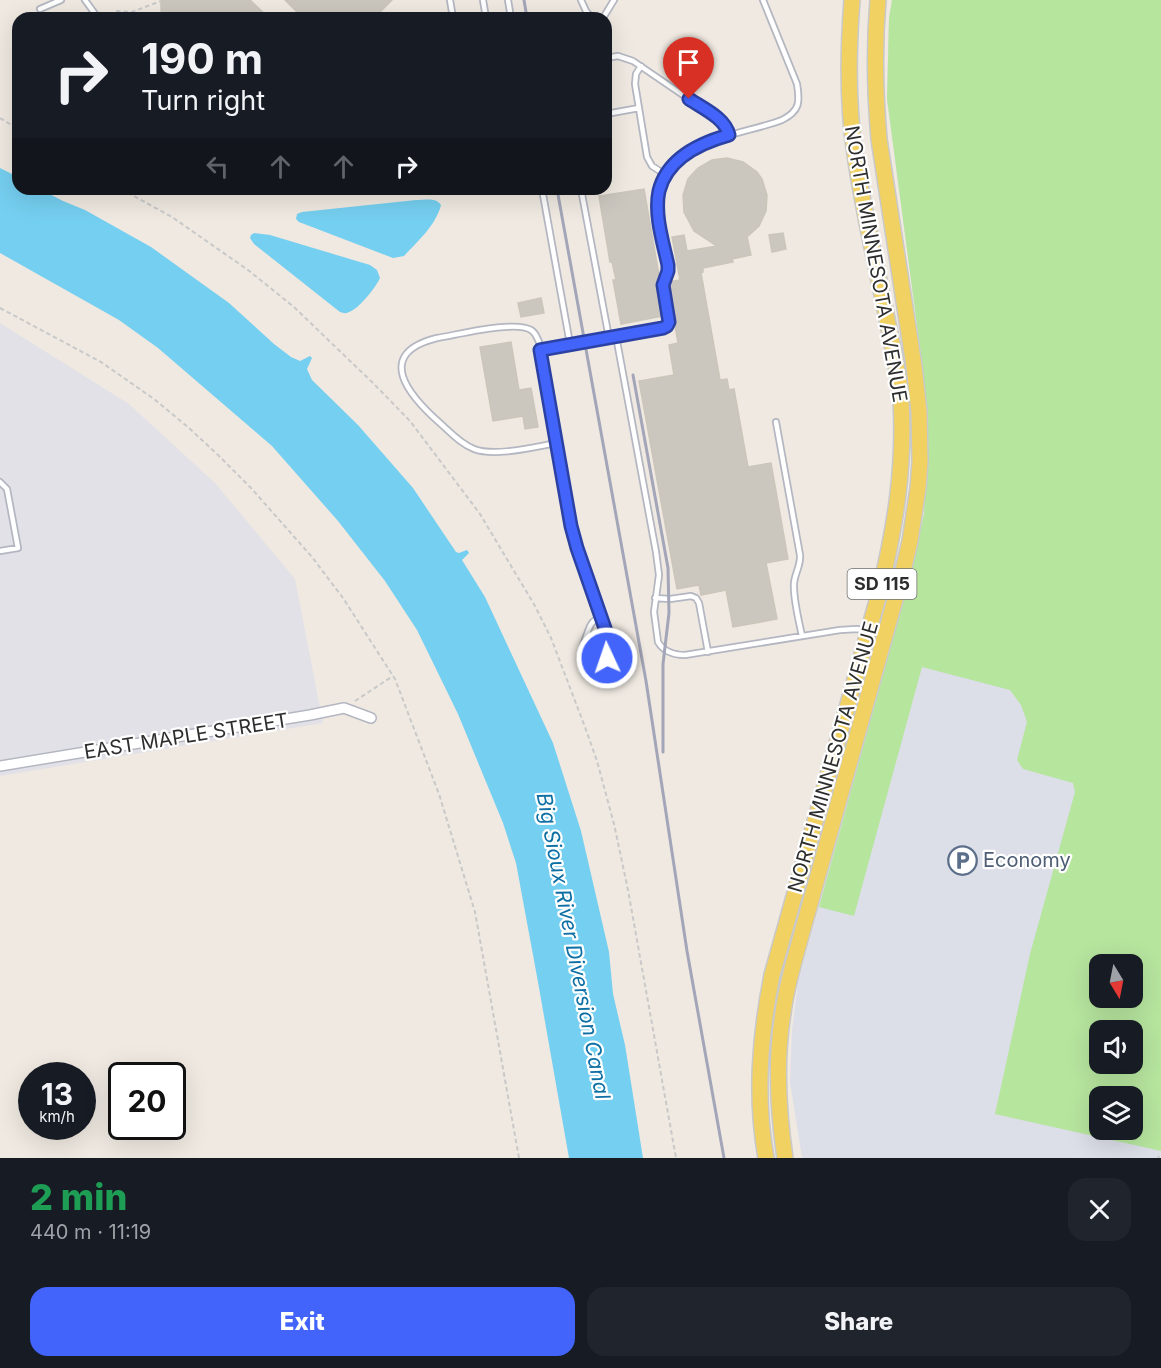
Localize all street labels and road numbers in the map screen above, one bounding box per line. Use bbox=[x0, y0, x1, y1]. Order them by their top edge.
street label: NORTH MINNESOTA AVENUE bbox=[840, 124, 912, 404]
road number: SD 115 bbox=[848, 569, 916, 599]
street label: NORTH MINNESOTA AVENUE bbox=[783, 619, 883, 895]
street label: EAST MAPLE STREET bbox=[82, 708, 290, 764]

